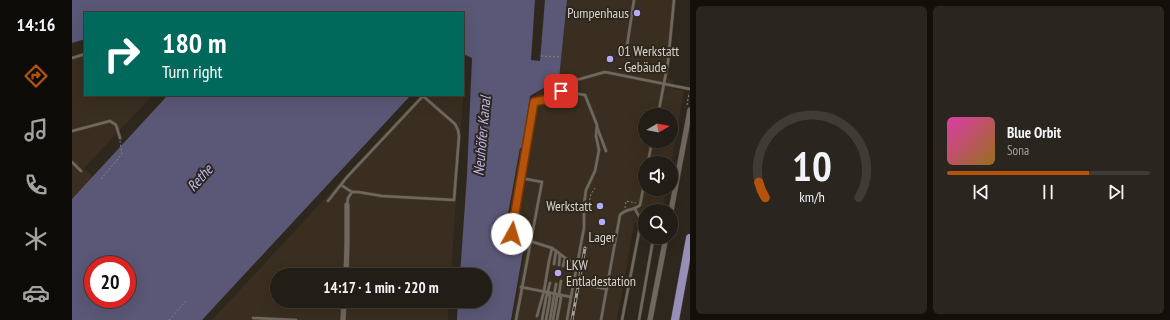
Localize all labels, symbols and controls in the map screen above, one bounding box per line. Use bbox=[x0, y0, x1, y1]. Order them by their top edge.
place label: Pumpenhaus bbox=[567, 4, 629, 22]
marker: Pumpenhaus bbox=[632, 8, 642, 18]
text: 14:16 bbox=[17, 13, 55, 36]
text: 180 m bbox=[162, 24, 226, 61]
icon: right bbox=[96, 28, 148, 80]
place label: 01 Werkstatt - Gebäude bbox=[618, 42, 679, 76]
marker: 01 Werkstatt - Gebäude bbox=[605, 54, 615, 64]
text: Turn right bbox=[162, 60, 222, 83]
icon: directions bbox=[22, 62, 50, 90]
pin bbox=[544, 74, 578, 108]
icon: arrive bbox=[550, 80, 572, 102]
water label: Neuhöfer Kanal bbox=[469, 94, 495, 177]
north arrow bbox=[638, 108, 678, 148]
map controls bbox=[638, 108, 678, 244]
icon: music bbox=[22, 116, 50, 144]
text: Blue Orbit bbox=[1007, 123, 1061, 142]
text: 10 bbox=[792, 139, 831, 192]
text: Sona bbox=[1007, 142, 1029, 159]
button: sound bbox=[638, 156, 678, 196]
water label: Rethe bbox=[183, 160, 217, 195]
icon: phone bbox=[22, 171, 50, 199]
icon: previous bbox=[970, 181, 992, 203]
icon: pause bbox=[1037, 181, 1059, 203]
icon: next bbox=[1105, 181, 1127, 203]
text: km/h bbox=[799, 187, 824, 206]
place label: Werkstatt bbox=[546, 197, 592, 215]
marker: Werkstatt bbox=[595, 201, 605, 211]
button: search bbox=[638, 204, 678, 244]
position arrow bbox=[491, 213, 533, 255]
marker: Lager bbox=[597, 217, 607, 227]
icon: climate bbox=[22, 225, 50, 253]
place label: Lager bbox=[589, 228, 616, 246]
speed limit sign: 20 bbox=[84, 256, 136, 308]
place label: LKW Entladestation bbox=[566, 256, 636, 290]
marker: LKW Entladestation bbox=[553, 268, 563, 278]
text: 14:17 · 1 min · 220 m bbox=[323, 278, 439, 297]
icon: car bbox=[22, 279, 50, 307]

